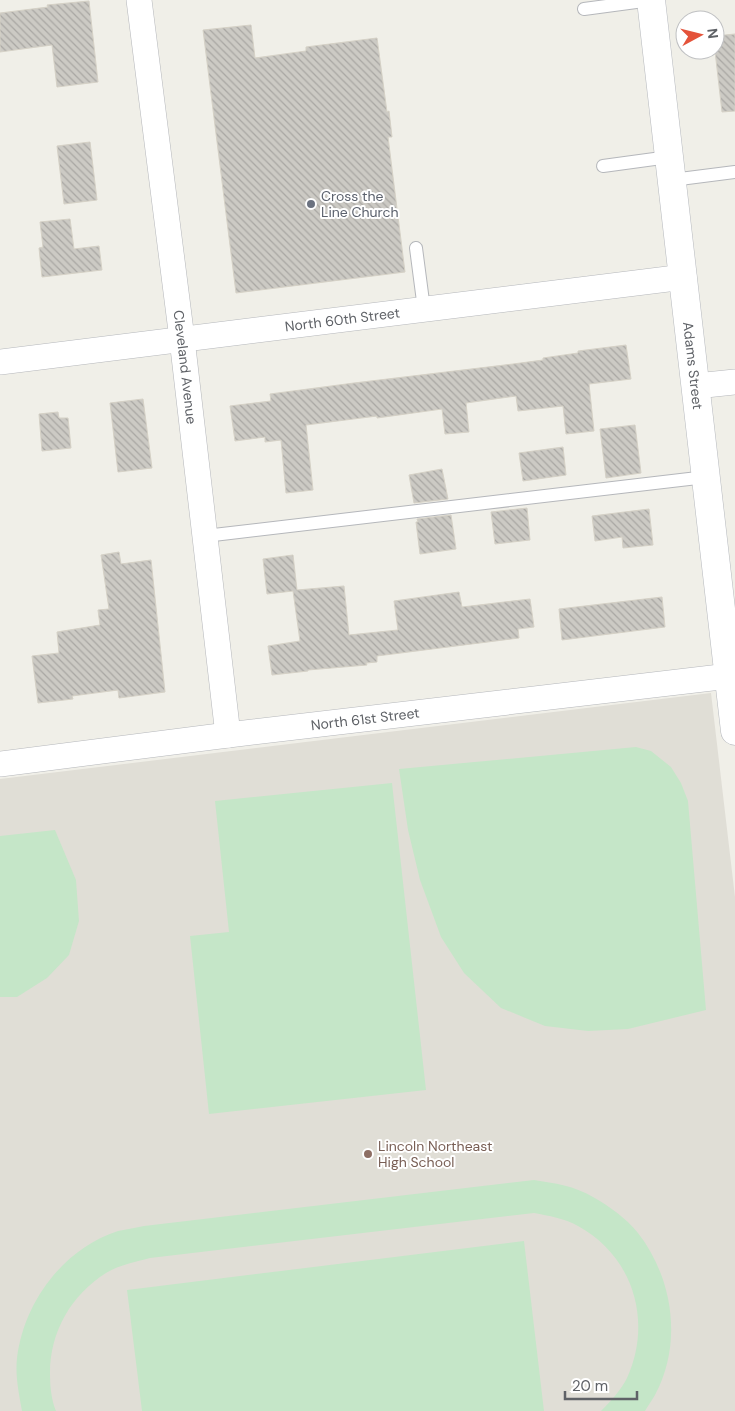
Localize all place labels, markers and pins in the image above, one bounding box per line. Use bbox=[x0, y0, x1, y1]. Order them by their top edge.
place label: Cross the Line Church bbox=[321, 187, 399, 221]
marker: Cross the Line Church bbox=[305, 198, 317, 210]
place label: Lincoln Northeast High School bbox=[378, 1137, 492, 1171]
marker: Lincoln Northeast High School bbox=[362, 1148, 374, 1160]

